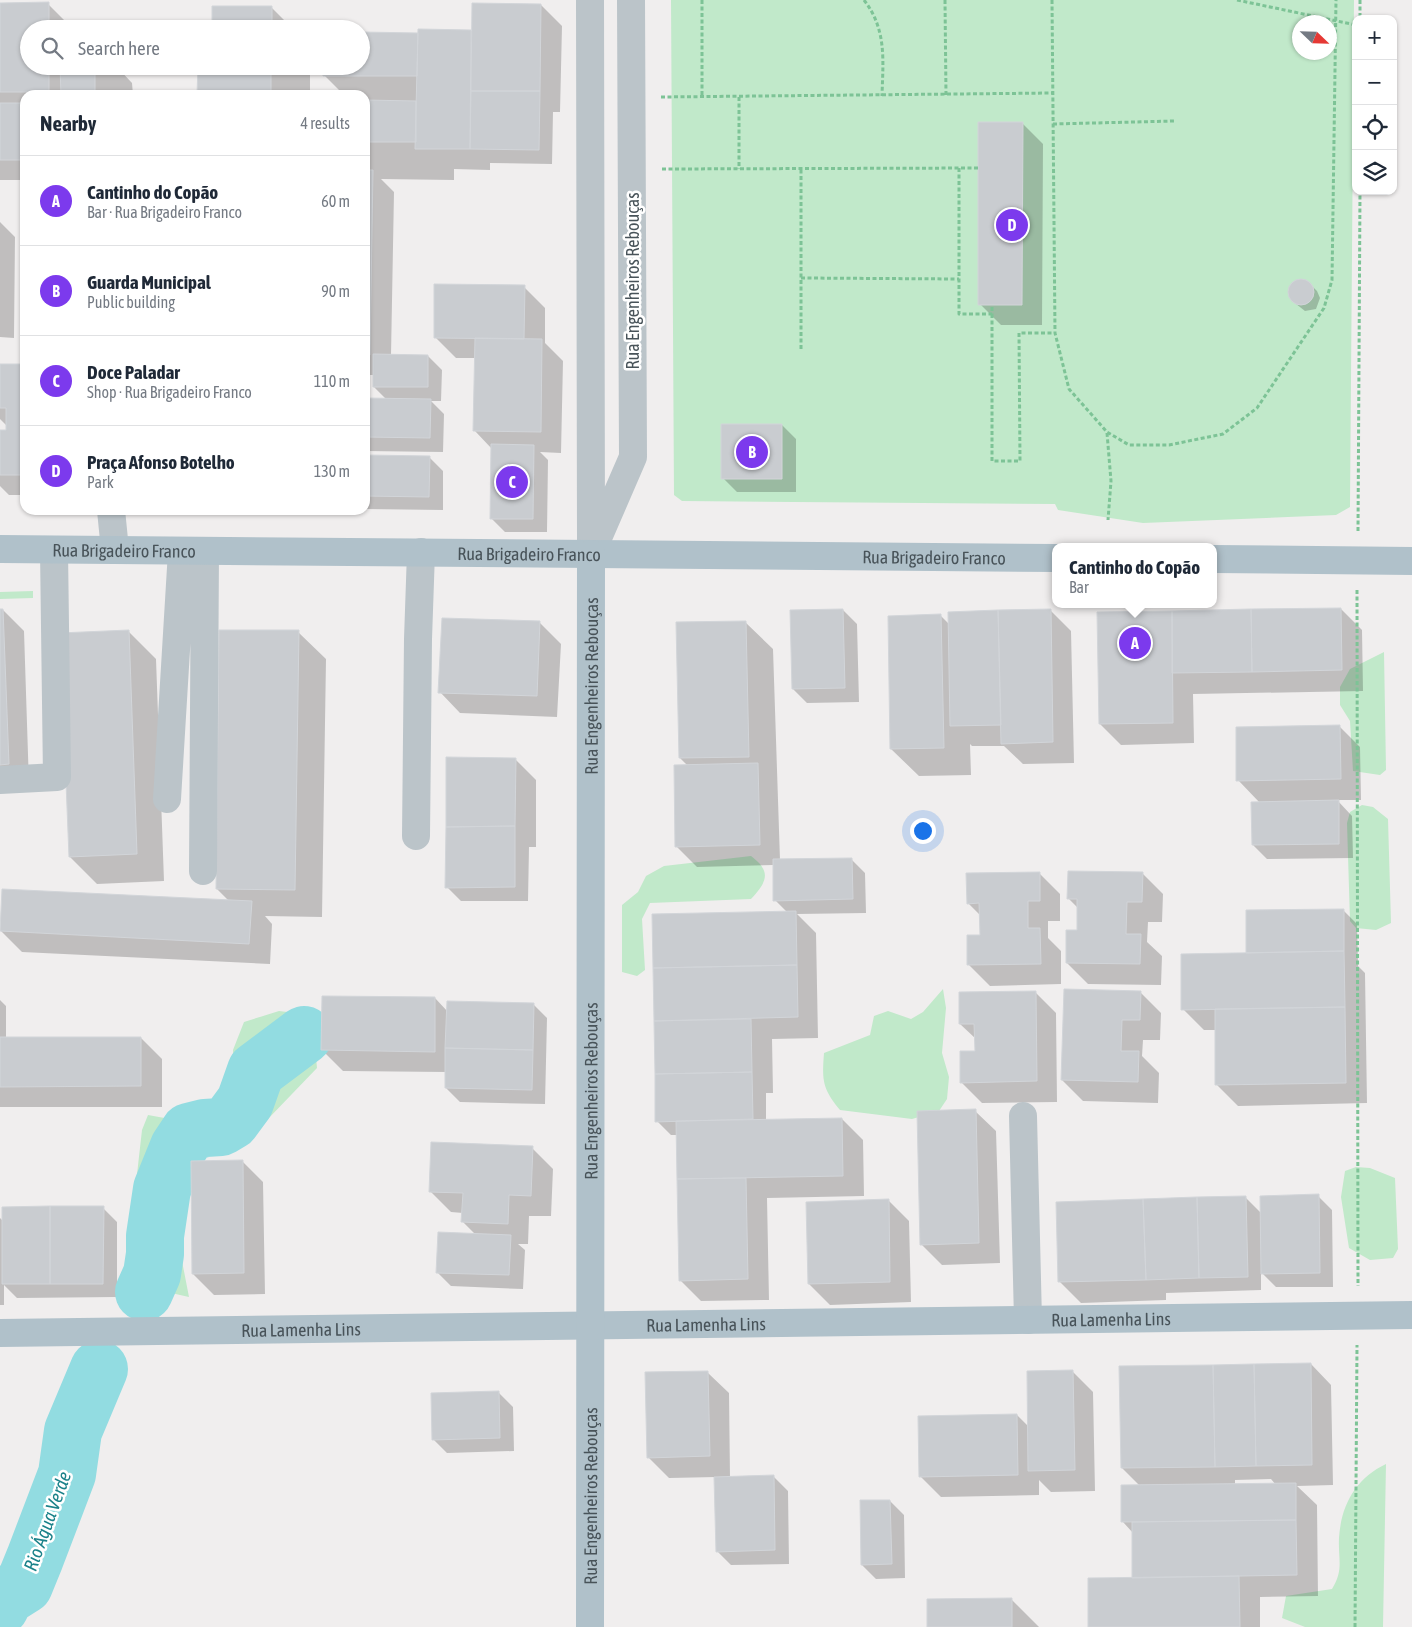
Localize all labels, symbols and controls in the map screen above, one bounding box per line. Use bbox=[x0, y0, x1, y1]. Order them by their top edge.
north arrow bbox=[1292, 15, 1337, 60]
map controls bbox=[1352, 15, 1397, 195]
button: + bbox=[1352, 15, 1397, 60]
search box bbox=[20, 20, 370, 75]
icon: search bbox=[38, 34, 66, 62]
text: Search here bbox=[78, 37, 160, 59]
button: − bbox=[1352, 60, 1397, 105]
button: locate bbox=[1352, 105, 1397, 150]
text: Nearby bbox=[40, 111, 96, 135]
text: 4 results bbox=[300, 114, 350, 132]
button: layers bbox=[1352, 150, 1397, 195]
text: Cantinho do Copão bbox=[87, 181, 218, 203]
text: A bbox=[52, 192, 60, 210]
text: 60 m bbox=[321, 192, 350, 210]
street label: Rua Engenheiros Rebouças bbox=[622, 192, 643, 370]
text: Bar · Rua Brigadeiro Franco bbox=[87, 203, 242, 221]
pin: D bbox=[996, 206, 1028, 244]
text: Guarda Municipal bbox=[87, 271, 211, 293]
text: B bbox=[52, 282, 60, 300]
text: 90 m bbox=[321, 282, 350, 300]
text: Public building bbox=[87, 293, 175, 311]
text: Doce Paladar bbox=[87, 361, 180, 383]
text: C bbox=[52, 372, 60, 390]
text: 110 m bbox=[314, 372, 350, 390]
text: Shop · Rua Brigadeiro Franco bbox=[87, 383, 252, 401]
pin: B bbox=[736, 433, 768, 471]
text: Praça Afonso Botelho bbox=[87, 451, 235, 473]
text: D bbox=[52, 462, 60, 480]
text: 130 m bbox=[314, 462, 350, 480]
pin: C bbox=[496, 463, 528, 501]
text: Park bbox=[87, 473, 114, 491]
street label: Rua Brigadeiro Franco bbox=[52, 539, 196, 561]
street label: Rua Brigadeiro Franco bbox=[457, 542, 601, 565]
popup bbox=[1052, 543, 1217, 608]
street label: Rua Brigadeiro Franco bbox=[862, 546, 1006, 568]
text: Cantinho do Copão bbox=[1069, 556, 1200, 578]
text: Bar bbox=[1069, 578, 1089, 596]
street label: Rua Engenheiros Rebouças bbox=[580, 597, 601, 775]
pin: A bbox=[1119, 624, 1151, 662]
your location bbox=[910, 818, 936, 844]
street label: Rua Engenheiros Rebouças bbox=[580, 1002, 601, 1180]
street label: Rua Lamenha Lins bbox=[1051, 1308, 1171, 1330]
street label: Rua Lamenha Lins bbox=[646, 1313, 766, 1335]
street label: Rua Lamenha Lins bbox=[241, 1318, 361, 1340]
street label: Rua Engenheiros Rebouças bbox=[580, 1407, 601, 1585]
water label: Rio Água Verde bbox=[19, 1468, 75, 1574]

